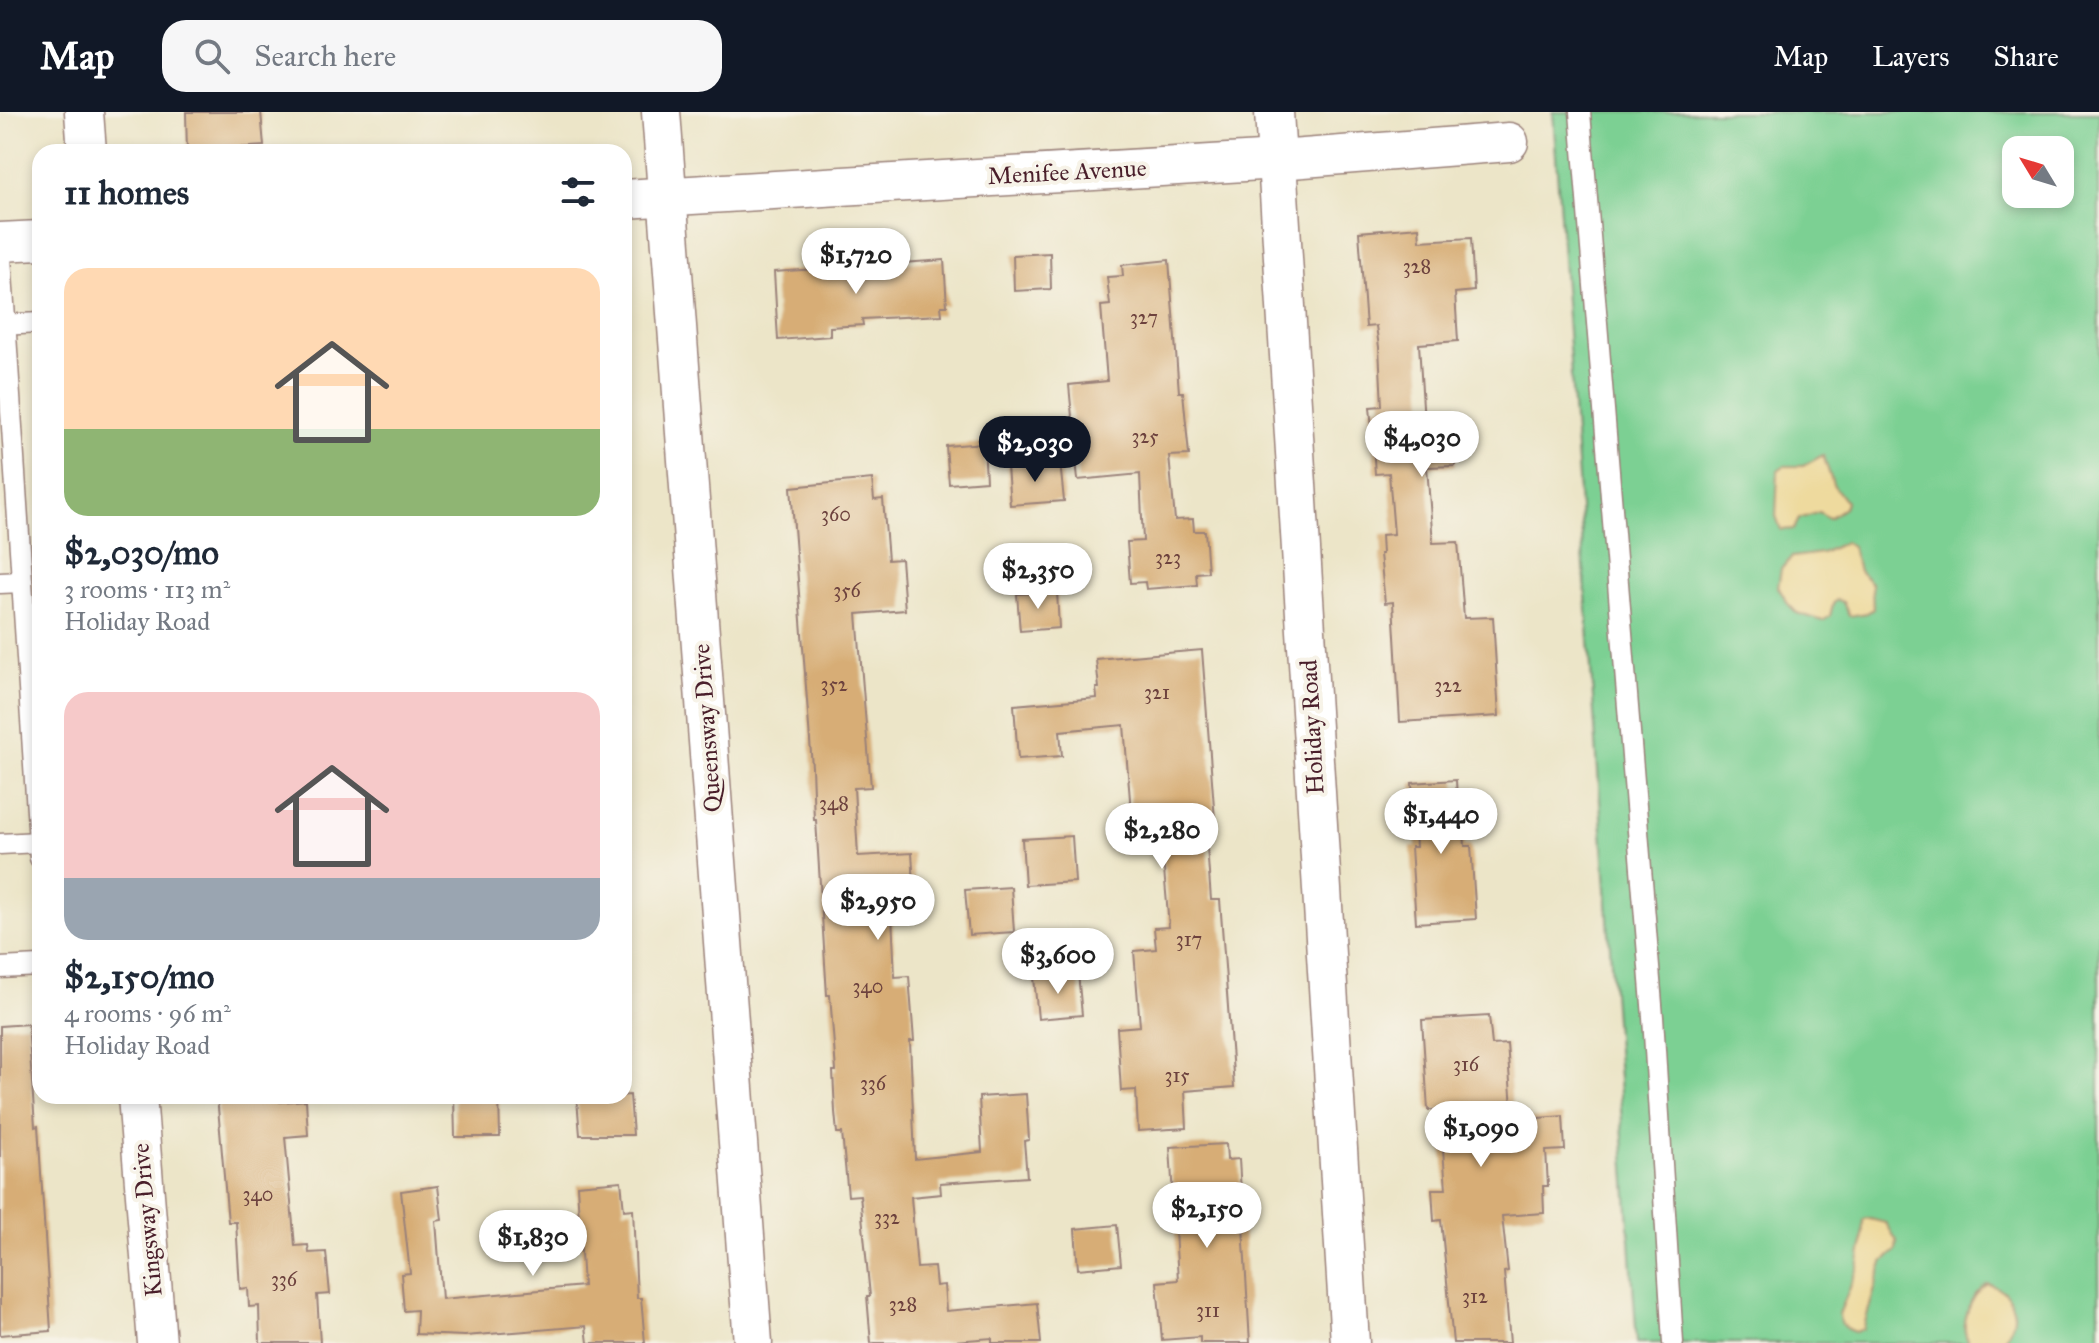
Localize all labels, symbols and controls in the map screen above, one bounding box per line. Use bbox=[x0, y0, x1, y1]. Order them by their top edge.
search box bbox=[162, 20, 722, 92]
text: Map bbox=[40, 33, 114, 79]
icon: search bbox=[190, 34, 234, 78]
text: Search here bbox=[254, 38, 396, 74]
text: Map bbox=[1773, 39, 1828, 74]
text: Layers bbox=[1872, 39, 1950, 74]
text: Share bbox=[1994, 39, 2059, 74]
north arrow bbox=[2002, 136, 2074, 208]
map controls bbox=[2002, 136, 2074, 208]
street label: Menifee Avenue bbox=[987, 153, 1147, 191]
icon: filters bbox=[556, 170, 600, 214]
text: 11 homes bbox=[64, 172, 189, 213]
pin: $1,720 bbox=[791, 228, 921, 296]
text: $1,720 bbox=[820, 238, 892, 270]
house number: 328 bbox=[1403, 254, 1431, 278]
house number: 327 bbox=[1130, 305, 1158, 329]
icon: home bbox=[260, 320, 404, 464]
pin: $4,030 bbox=[1357, 411, 1487, 479]
pin: $2,030 bbox=[970, 416, 1100, 484]
text: $4,030 bbox=[1383, 421, 1461, 453]
house number: 325 bbox=[1131, 424, 1159, 448]
text: $2,030 bbox=[997, 426, 1073, 458]
house number: 360 bbox=[821, 502, 851, 526]
text: $2,030/mo bbox=[64, 532, 219, 573]
pin: $2,350 bbox=[973, 543, 1103, 611]
house number: 323 bbox=[1155, 545, 1181, 569]
text: $2,350 bbox=[1001, 553, 1075, 585]
text: 3 rooms · 113 m² bbox=[64, 573, 230, 605]
house number: 356 bbox=[833, 578, 862, 602]
text: Holiday Road bbox=[64, 605, 210, 637]
street label: Queensway Drive bbox=[686, 643, 728, 813]
street label: Holiday Road bbox=[1293, 659, 1331, 795]
house number: 352 bbox=[820, 672, 848, 696]
house number: 322 bbox=[1434, 673, 1462, 697]
house number: 321 bbox=[1144, 680, 1170, 704]
icon: home bbox=[260, 744, 404, 888]
pin: $1,440 bbox=[1376, 788, 1506, 856]
house number: 348 bbox=[819, 791, 849, 815]
text: $1,440 bbox=[1402, 798, 1480, 830]
pin: $2,280 bbox=[1097, 803, 1227, 871]
text: $2,280 bbox=[1123, 813, 1201, 845]
pin: $2,950 bbox=[813, 874, 943, 942]
text: $2,950 bbox=[840, 884, 916, 916]
house number: 317 bbox=[1176, 927, 1202, 951]
pin: $3,600 bbox=[993, 928, 1123, 996]
text: $3,600 bbox=[1020, 938, 1096, 970]
text: $2,150/mo bbox=[64, 956, 214, 997]
house number: 340 bbox=[853, 974, 883, 998]
text: 4 rooms · 96 m² bbox=[64, 997, 231, 1029]
text: Holiday Road bbox=[64, 1029, 210, 1061]
house number: 316 bbox=[1453, 1052, 1480, 1076]
house number: 315 bbox=[1164, 1063, 1190, 1087]
house number: 336 bbox=[860, 1071, 887, 1095]
pin: $1,090 bbox=[1416, 1101, 1546, 1169]
text: $1,090 bbox=[1443, 1111, 1519, 1143]
street label: Kingsway Drive bbox=[125, 1142, 169, 1298]
house number: 340 bbox=[243, 1182, 273, 1206]
pin: $2,150 bbox=[1142, 1182, 1272, 1250]
text: $2,150 bbox=[1171, 1192, 1244, 1224]
house number: 332 bbox=[874, 1205, 900, 1229]
pin: $1,830 bbox=[468, 1210, 598, 1278]
text: $1,830 bbox=[497, 1220, 569, 1252]
house number: 336 bbox=[271, 1267, 298, 1291]
house number: 312 bbox=[1462, 1284, 1488, 1308]
house number: 328 bbox=[889, 1292, 917, 1316]
house number: 311 bbox=[1196, 1298, 1220, 1322]

